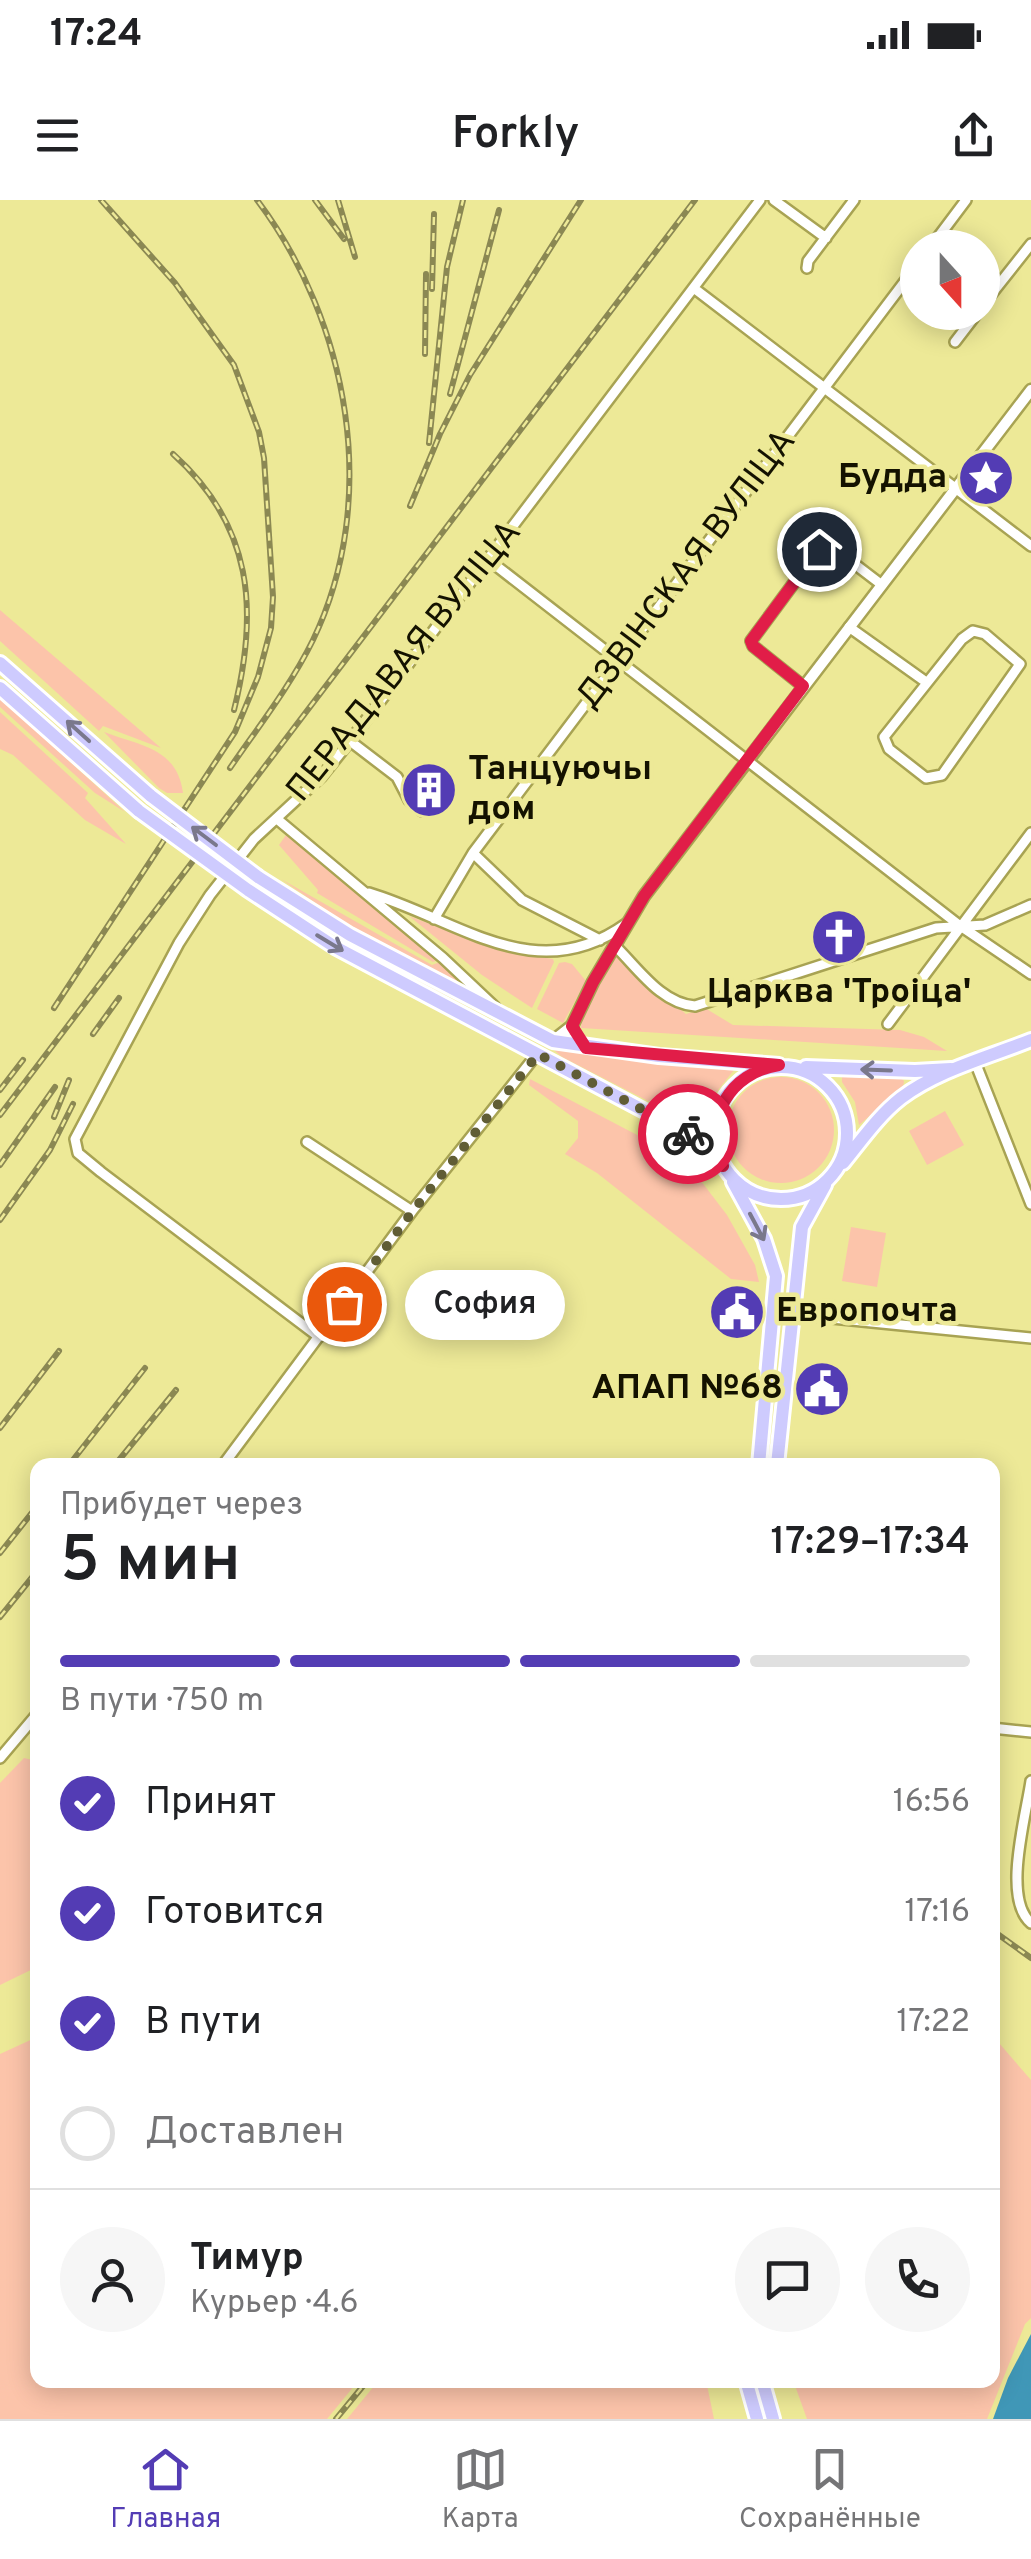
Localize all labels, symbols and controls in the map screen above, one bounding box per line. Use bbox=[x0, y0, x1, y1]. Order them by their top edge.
text: 17:24 bbox=[50, 11, 143, 60]
text: Forkly bbox=[452, 107, 579, 164]
icon: menu bbox=[30, 108, 85, 163]
icon: share bbox=[946, 108, 1001, 163]
north arrow bbox=[900, 230, 1000, 330]
map controls bbox=[900, 230, 1000, 330]
street label: ДЗВІНСКАЯ ВУЛІЦА bbox=[567, 421, 807, 719]
place icon: Будда bbox=[956, 448, 1016, 508]
place label: Будда bbox=[838, 456, 947, 500]
pin bbox=[777, 507, 862, 592]
street label: ПЕРАДАВАЯ ВУЛІЦА bbox=[278, 512, 532, 812]
icon: home bbox=[792, 522, 847, 577]
one-way arrow bbox=[65, 721, 91, 743]
place label: Танцуючы дом bbox=[468, 748, 652, 832]
building icon: Танцуючы дом bbox=[399, 760, 459, 820]
one-way arrow bbox=[191, 826, 218, 847]
church icon: Царква 'Троіца' bbox=[809, 907, 869, 967]
one-way arrow bbox=[315, 933, 344, 953]
place label: Царква 'Троіца' bbox=[707, 971, 971, 1015]
one-way arrow bbox=[860, 1060, 892, 1079]
courier bbox=[638, 1084, 738, 1184]
icon: bike bbox=[661, 1107, 716, 1162]
one-way arrow bbox=[748, 1212, 767, 1242]
pin bbox=[302, 1262, 387, 1347]
callout: София bbox=[404, 1269, 564, 1339]
icon: bag bbox=[317, 1277, 372, 1332]
public building icon: Европочта bbox=[707, 1282, 767, 1342]
text: София bbox=[433, 1285, 537, 1325]
place label: Европочта bbox=[776, 1290, 958, 1334]
public building icon: АПАП №68 bbox=[792, 1359, 852, 1419]
place label: АПАП №68 bbox=[591, 1367, 783, 1411]
text: Прибудет через bbox=[60, 1486, 303, 1526]
text: 17:29–17:34 bbox=[771, 1519, 970, 1568]
text: 5 мин bbox=[60, 1522, 241, 1604]
text: В пути · 750 m bbox=[60, 1682, 264, 1722]
icon: check bbox=[60, 1776, 115, 1831]
text: Принят bbox=[145, 1779, 276, 1828]
text: 16:56 bbox=[893, 1783, 970, 1823]
icon: check bbox=[60, 1886, 115, 1941]
text: Готовится bbox=[145, 1889, 324, 1938]
text: 17:16 bbox=[905, 1893, 970, 1933]
icon: check bbox=[60, 1996, 115, 2051]
text: В пути bbox=[145, 1999, 262, 2048]
text: 17:22 bbox=[896, 2003, 970, 2043]
text: Доставлен bbox=[145, 2109, 344, 2158]
button: person bbox=[60, 2227, 165, 2332]
button: chat bbox=[735, 2227, 840, 2332]
button: phone bbox=[865, 2227, 970, 2332]
text: Тимур bbox=[190, 2235, 304, 2284]
text: Курьер · 4.6 bbox=[190, 2284, 359, 2324]
tab: Главная bbox=[110, 2442, 221, 2538]
tab: Карта bbox=[442, 2442, 519, 2538]
tab: Сохранённые bbox=[739, 2442, 921, 2538]

